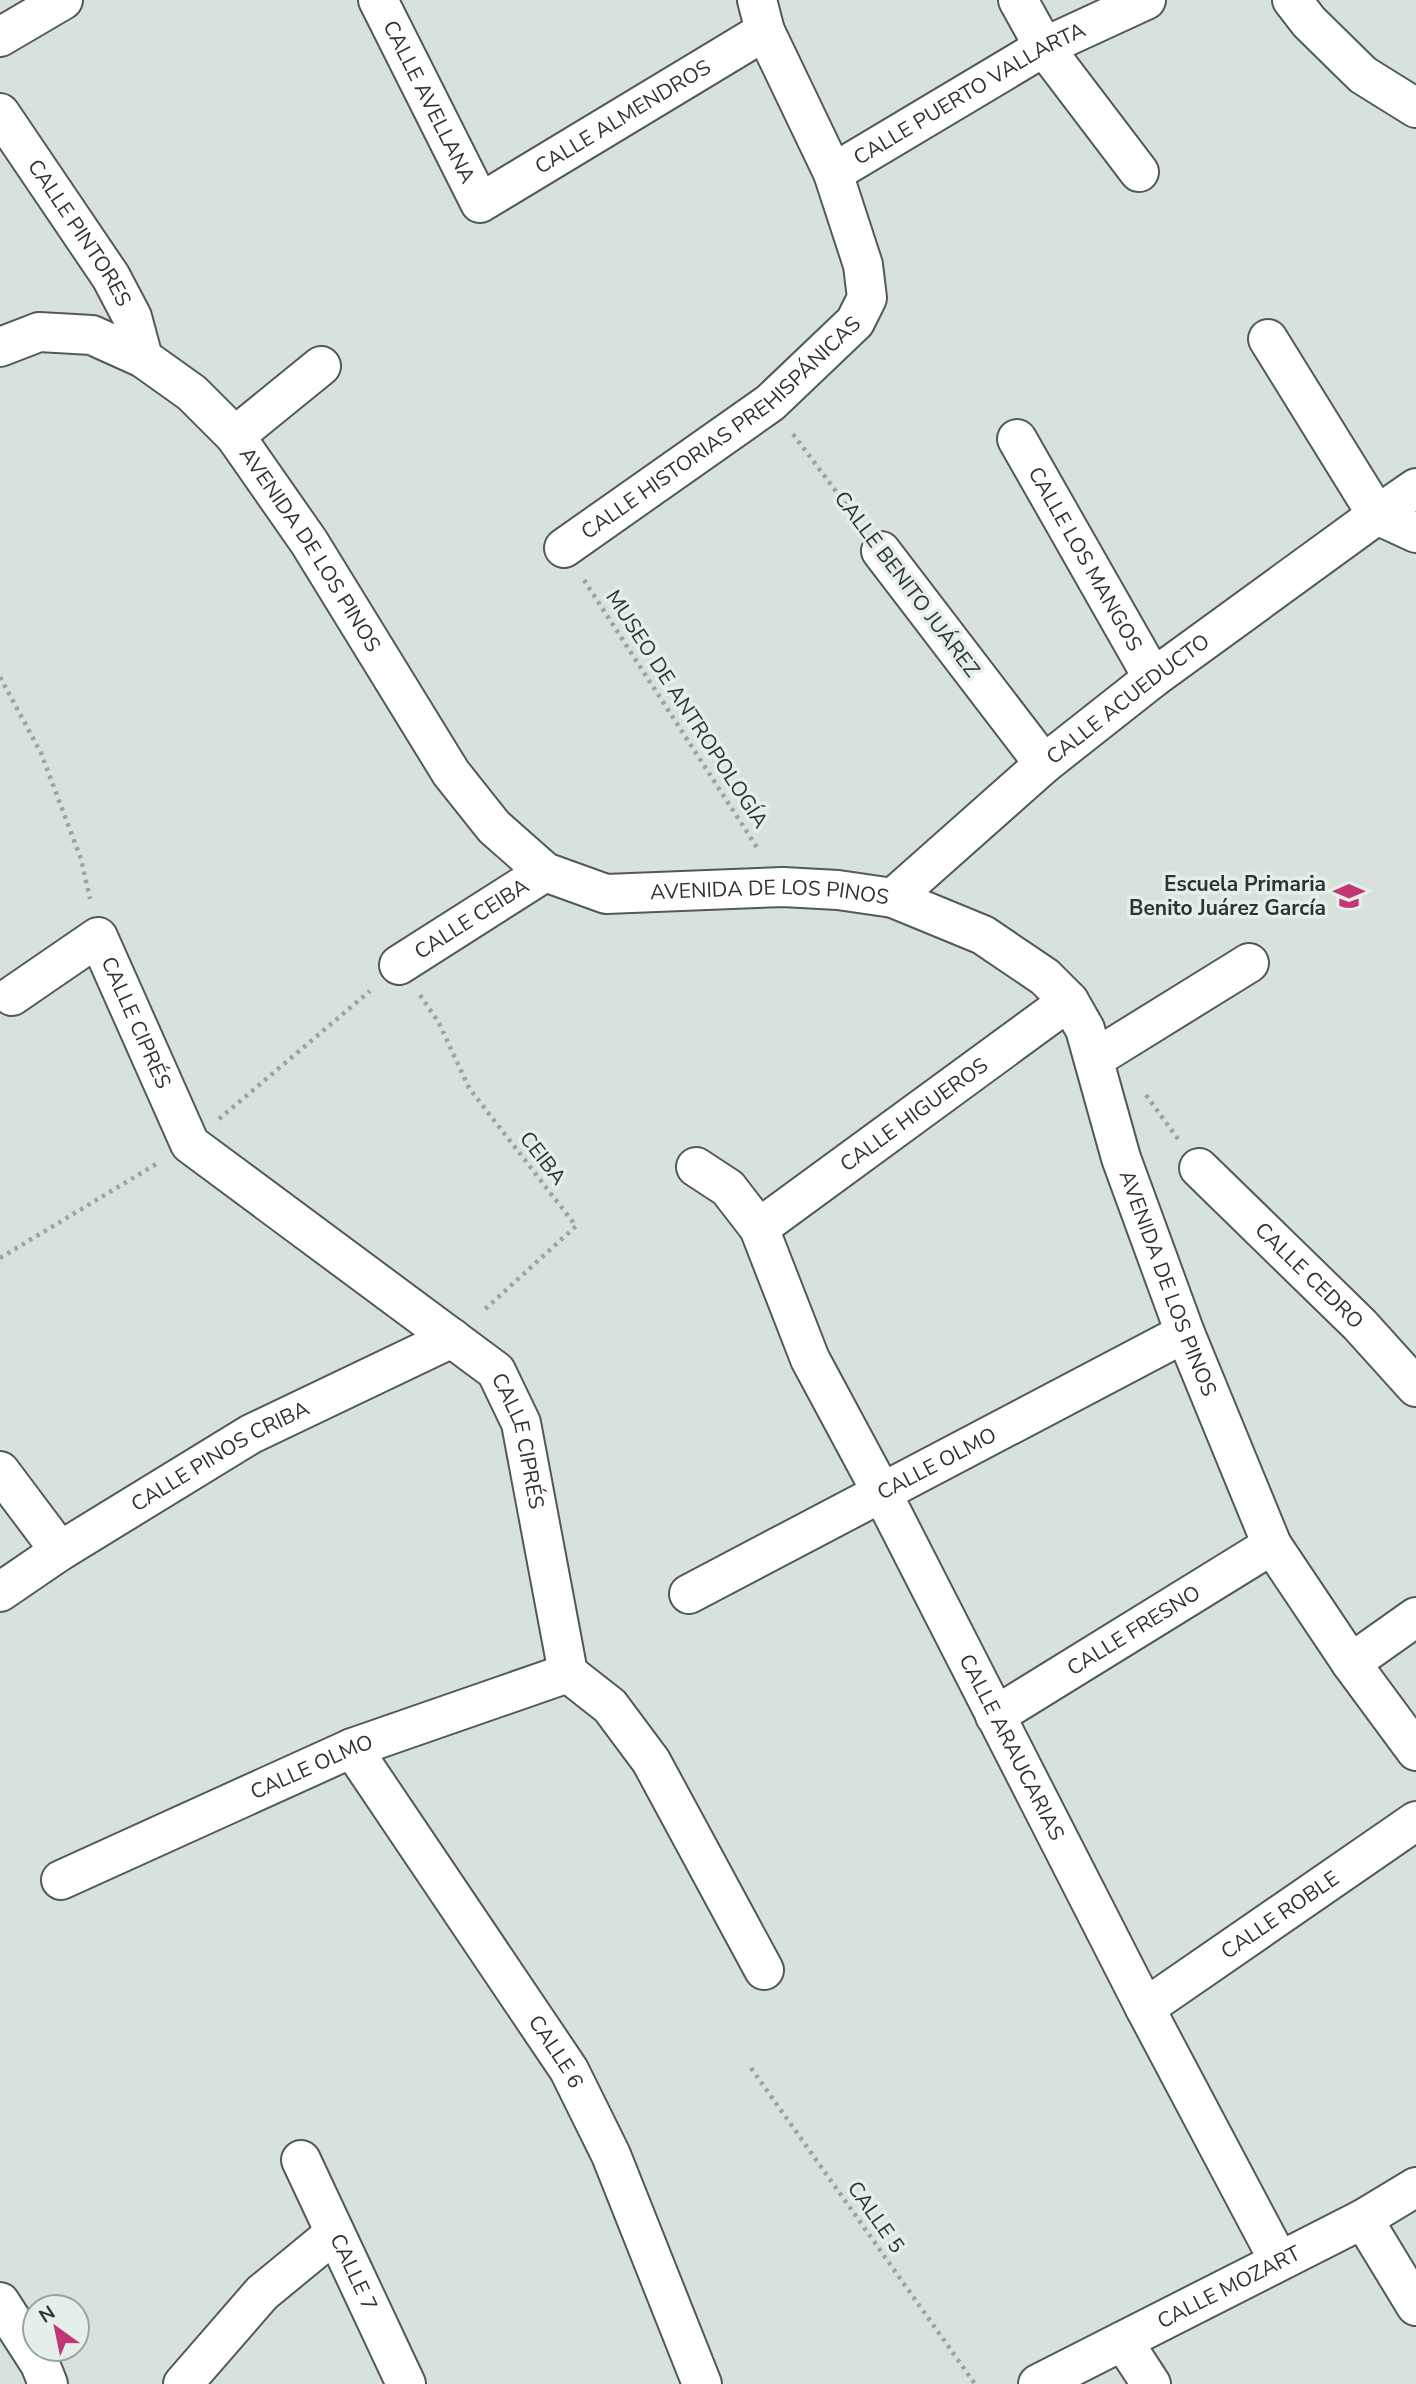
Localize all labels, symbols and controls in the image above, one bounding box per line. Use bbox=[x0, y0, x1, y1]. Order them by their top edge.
street label: CALLE AVELLANA bbox=[376, 16, 482, 188]
street label: CALLE PUERTO VALLARTA bbox=[848, 16, 1090, 172]
street label: CALLE ALMENDROS bbox=[530, 53, 716, 181]
street label: CALLE PINTORES bbox=[21, 154, 138, 311]
street label: CALLE HISTORIAS PREHISPÁNICAS bbox=[576, 310, 867, 546]
street label: AVENIDA DE LOS PINOS bbox=[233, 441, 387, 657]
street label: CALLE LOS MANGOS bbox=[1022, 462, 1149, 656]
street label: CALLE BENITO JUÁREZ bbox=[828, 485, 986, 683]
street label: MUSEO DE ANTROPOLOGÍA bbox=[599, 585, 775, 833]
street label: CALLE ACUEDUCTO bbox=[1041, 627, 1215, 771]
place label: Escuela Primaria Benito Juárez García bbox=[1129, 870, 1326, 922]
street label: CALLE CEIBA bbox=[409, 872, 534, 966]
street label: AVENIDA DE LOS PINOS bbox=[650, 873, 891, 911]
school or university icon: Escuela Primaria Benito Juárez García bbox=[1332, 879, 1366, 913]
street label: CALLE CIPRÉS bbox=[95, 952, 178, 1093]
street label: CALLE HIGUEROS bbox=[834, 1051, 994, 1178]
street label: CEIBA bbox=[513, 1125, 573, 1191]
street label: AVENIDA DE LOS PINOS bbox=[1113, 1166, 1223, 1400]
street label: CALLE CEDRO bbox=[1249, 1216, 1370, 1335]
street label: CALLE CIPRÉS bbox=[485, 1368, 551, 1511]
street label: CALLE PINOS CRIBA bbox=[126, 1394, 314, 1518]
street label: CALLE OLMO bbox=[872, 1421, 1001, 1507]
street label: CALLE FRESNO bbox=[1062, 1579, 1206, 1682]
street label: CALLE ARAUCARIAS bbox=[953, 1649, 1071, 1845]
street label: CALLE OLMO bbox=[246, 1728, 376, 1806]
street label: CALLE ROBLE bbox=[1215, 1864, 1345, 1965]
street label: CALLE 6 bbox=[522, 2010, 590, 2093]
street label: CALLE 5 bbox=[841, 2175, 911, 2259]
street label: CALLE 7 bbox=[324, 2229, 384, 2315]
street label: CALLE MOZART bbox=[1152, 2239, 1305, 2335]
north arrow bbox=[21, 2293, 91, 2363]
text: N bbox=[34, 2300, 60, 2329]

